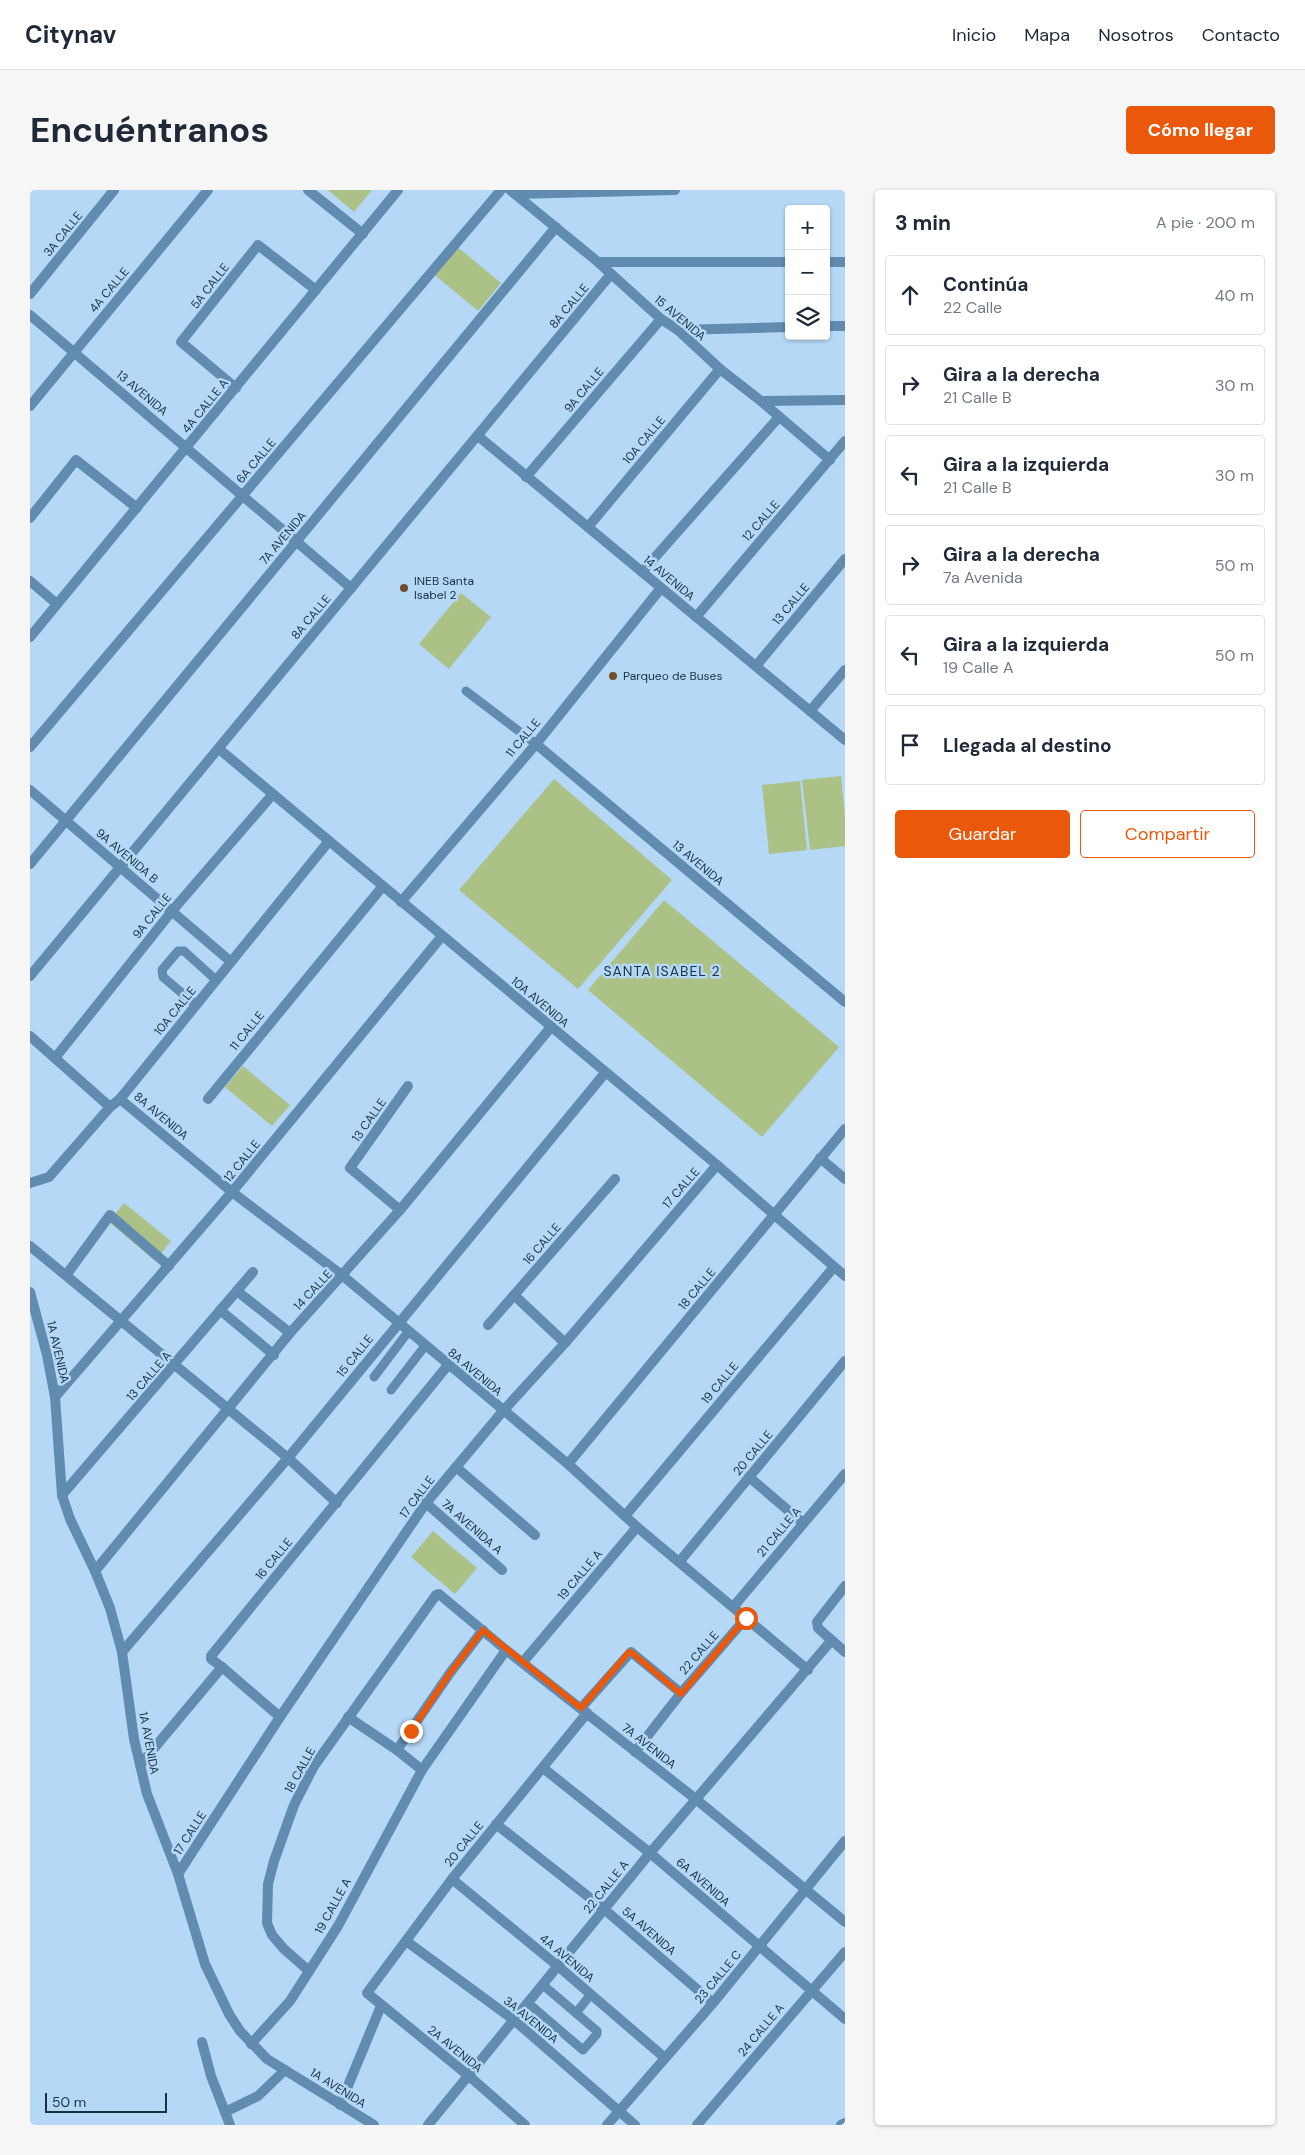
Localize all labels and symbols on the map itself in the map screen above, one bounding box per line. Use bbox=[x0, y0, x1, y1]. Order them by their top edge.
street label: 3A CALLE bbox=[40, 208, 86, 260]
street label: 5A CALLE bbox=[187, 260, 233, 312]
street label: 4A CALLE bbox=[85, 264, 133, 316]
street label: 8A CALLE bbox=[546, 280, 593, 332]
street label: 15 AVENIDA bbox=[651, 292, 709, 344]
street label: 9A CALLE bbox=[561, 364, 608, 416]
street label: 13 AVENIDA bbox=[113, 367, 171, 419]
street label: 4A CALLE A bbox=[178, 376, 232, 436]
street label: 10A CALLE bbox=[619, 412, 669, 468]
street label: 6A CALLE bbox=[233, 435, 280, 487]
street label: 12 CALLE bbox=[739, 497, 783, 545]
street label: 7A AVENIDA bbox=[256, 508, 310, 568]
street label: 14 AVENIDA bbox=[640, 552, 698, 604]
place label: INEB Santa Isabel 2 bbox=[414, 573, 474, 603]
street label: 13 CALLE bbox=[769, 580, 813, 628]
marker: INEB Santa Isabel 2 bbox=[398, 582, 410, 594]
street label: 8A CALLE bbox=[288, 591, 335, 643]
place label: Parqueo de Buses bbox=[623, 668, 722, 684]
marker: Parqueo de Buses bbox=[607, 670, 619, 682]
street label: 11 CALLE bbox=[502, 715, 544, 761]
street label: 9A AVENIDA B bbox=[92, 825, 162, 887]
street label: 13 AVENIDA bbox=[669, 837, 727, 889]
street label: 9A CALLE bbox=[129, 890, 175, 942]
district label: SANTA ISABEL 2 bbox=[603, 962, 721, 980]
street label: 10A AVENIDA bbox=[508, 973, 572, 1031]
street label: 10A CALLE bbox=[150, 983, 200, 1039]
street label: 11 CALLE bbox=[226, 1008, 268, 1054]
street label: 8A AVENIDA bbox=[130, 1089, 192, 1143]
street label: 13 CALLE bbox=[348, 1095, 390, 1145]
street label: 12 CALLE bbox=[220, 1137, 264, 1185]
street label: 17 CALLE bbox=[659, 1164, 703, 1212]
street label: 16 CALLE bbox=[519, 1220, 565, 1268]
street label: 18 CALLE bbox=[675, 1265, 719, 1313]
street label: 14 CALLE bbox=[290, 1266, 336, 1314]
street label: 1A AVENIDA bbox=[43, 1319, 73, 1385]
street label: 15 CALLE bbox=[333, 1331, 377, 1380]
street label: 8A AVENIDA bbox=[444, 1345, 506, 1399]
street label: 13 CALLE A bbox=[123, 1348, 175, 1404]
street label: 19 CALLE bbox=[698, 1358, 742, 1407]
street label: 20 CALLE bbox=[730, 1427, 777, 1479]
street label: 17 CALLE bbox=[396, 1472, 438, 1521]
street label: 7A AVENIDA A bbox=[438, 1496, 506, 1558]
street label: 21 CALLE A bbox=[753, 1504, 805, 1560]
street label: 16 CALLE bbox=[252, 1534, 296, 1583]
street label: 19 CALLE A bbox=[554, 1546, 606, 1604]
route start bbox=[735, 1607, 758, 1630]
street label: 22 CALLE bbox=[676, 1628, 723, 1678]
street label: 1A AVENIDA bbox=[135, 1710, 163, 1776]
route end bbox=[400, 1720, 423, 1743]
street label: 7A AVENIDA bbox=[619, 1720, 680, 1772]
street label: 18 CALLE bbox=[281, 1744, 319, 1796]
street label: 17 CALLE bbox=[170, 1808, 210, 1858]
street label: 20 CALLE bbox=[441, 1818, 487, 1870]
street label: 6A AVENIDA bbox=[673, 1854, 733, 1910]
street label: 22 CALLE A bbox=[580, 1857, 632, 1917]
street label: 19 CALLE A bbox=[311, 1875, 355, 1937]
street label: 5A AVENIDA bbox=[619, 1903, 679, 1959]
street label: 4A AVENIDA bbox=[536, 1930, 598, 1986]
street label: 23 CALLE C bbox=[691, 1947, 745, 2007]
street label: 3A AVENIDA bbox=[500, 1993, 562, 2047]
street label: 24 CALLE A bbox=[734, 2000, 788, 2060]
street label: 2A AVENIDA bbox=[424, 2022, 486, 2076]
street label: 1A AVENIDA bbox=[307, 2064, 369, 2112]
scale bar bbox=[45, 2090, 168, 2113]

